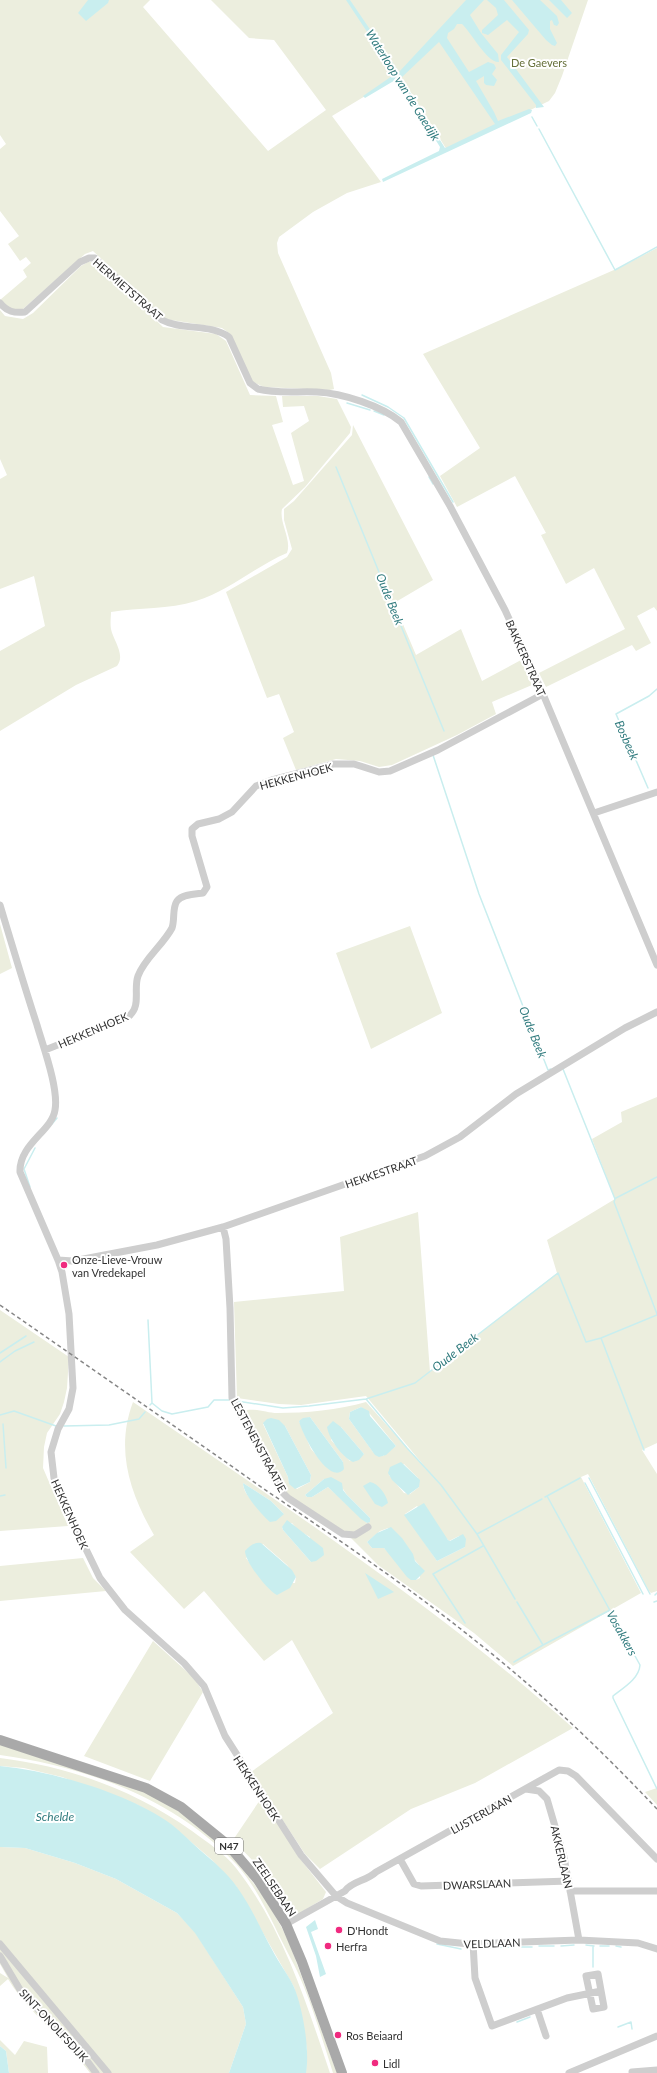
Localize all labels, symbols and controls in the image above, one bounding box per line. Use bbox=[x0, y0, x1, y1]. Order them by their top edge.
water label: Waterloop van de Gaedijk bbox=[363, 27, 443, 144]
park label: De Gaevers bbox=[511, 56, 567, 69]
street label: HERMIETSTRAAT bbox=[91, 255, 166, 323]
water label: Oude Beek bbox=[373, 571, 407, 627]
street label: BAKKERSTRAAT bbox=[503, 618, 549, 699]
water label: Bosbeek bbox=[612, 718, 642, 762]
street label: HEKKENHOEK bbox=[258, 760, 335, 792]
water label: Oude Beek bbox=[516, 1004, 550, 1060]
street label: HEKKENHOEK bbox=[56, 1009, 131, 1051]
street label: HEKKESTRAAT bbox=[343, 1153, 419, 1190]
place label: Onze-Lieve-Vrouw van Vredekapel bbox=[72, 1253, 163, 1279]
marker: Onze-Lieve-Vrouw van Vredekapel bbox=[59, 1260, 69, 1270]
water label: Oude Beek bbox=[429, 1329, 481, 1375]
street label: LESTENENSTRAATJE bbox=[229, 1396, 289, 1494]
street label: HEKKENHOEK bbox=[49, 1477, 91, 1552]
water label: Vosakkers bbox=[603, 1608, 641, 1658]
street label: HEKKENHOEK bbox=[231, 1753, 283, 1824]
street label: LIJSTERLAAN bbox=[448, 1792, 514, 1836]
water label: Schelde bbox=[36, 1809, 74, 1824]
street label: AKKERLAAN bbox=[548, 1824, 576, 1890]
road number: N47 bbox=[215, 1838, 243, 1854]
street label: ZEELSEBAAN bbox=[251, 1855, 299, 1919]
street label: DWARSLAAN bbox=[443, 1876, 511, 1892]
place label: D'Hondt bbox=[347, 1924, 388, 1937]
marker: D'Hondt bbox=[334, 1925, 344, 1935]
street label: VELDLAAN bbox=[463, 1936, 521, 1950]
place label: Herfra bbox=[336, 1940, 367, 1953]
marker: Herfra bbox=[323, 1941, 333, 1951]
street label: SINT-ONOLFSDIJK bbox=[17, 1986, 91, 2064]
place label: Ros Beiaard bbox=[346, 2029, 403, 2042]
marker: Ros Beiaard bbox=[333, 2030, 343, 2040]
place label: Lidl bbox=[383, 2057, 400, 2070]
marker: Lidl bbox=[370, 2058, 380, 2068]

